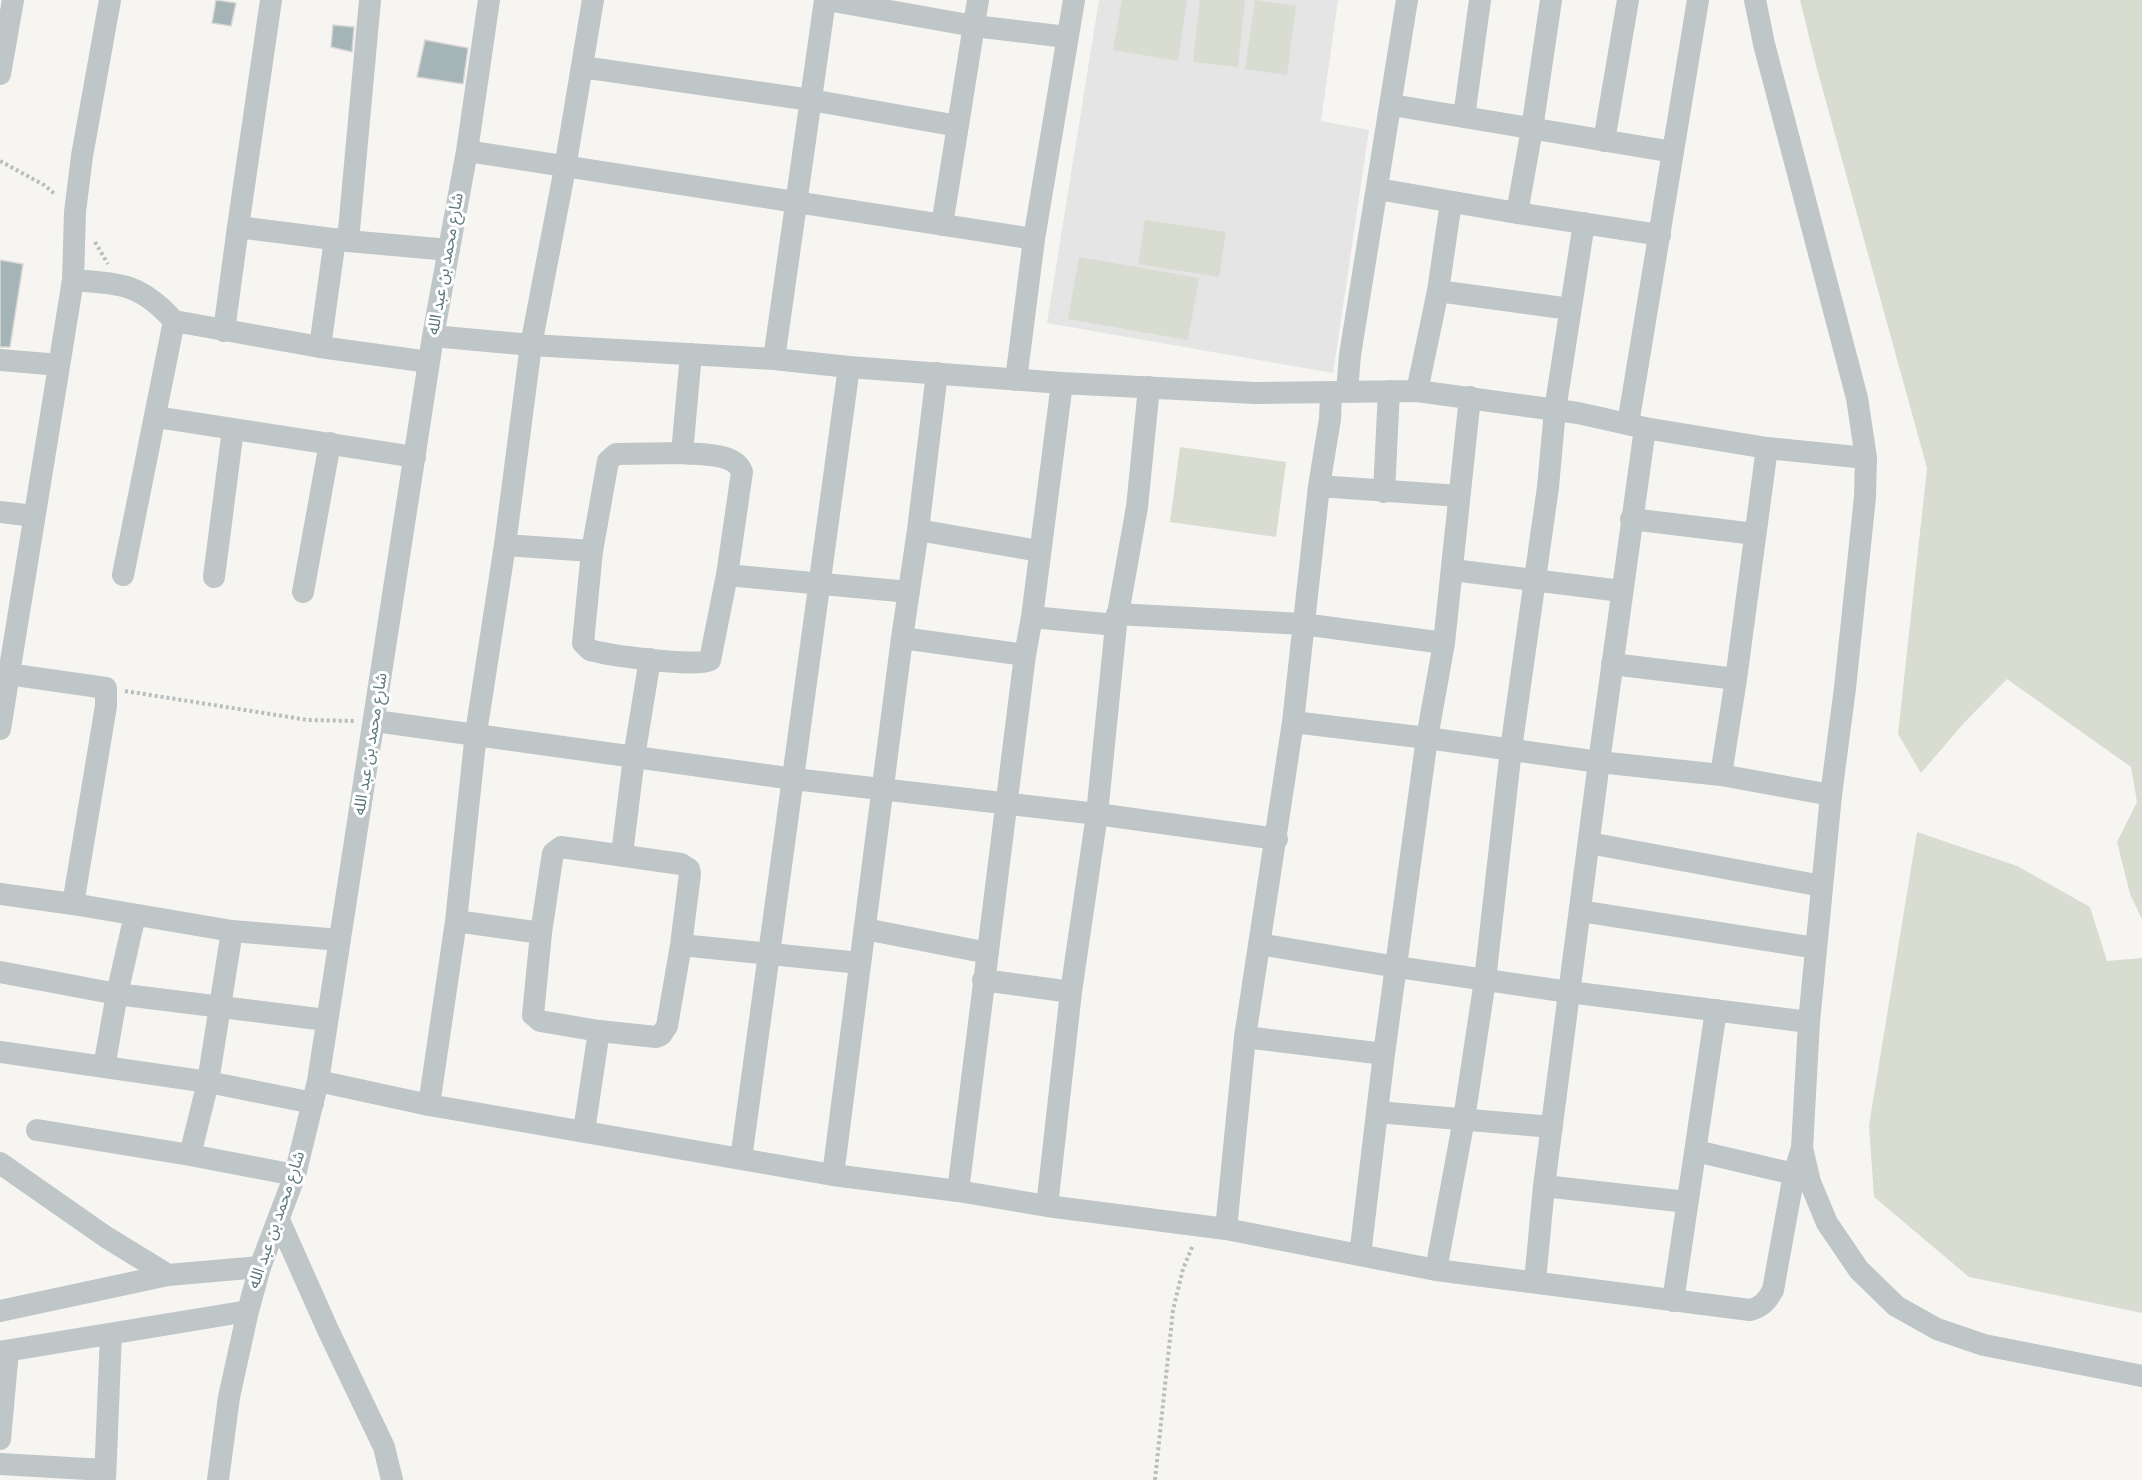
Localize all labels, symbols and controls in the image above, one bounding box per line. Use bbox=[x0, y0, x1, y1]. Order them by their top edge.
street label: شارع محمد بن عبد الله bbox=[424, 191, 468, 337]
street label: شارع محمد بن عبد الله bbox=[350, 671, 392, 817]
street label: شارع محمد بن عبد الله bbox=[244, 1149, 310, 1291]

